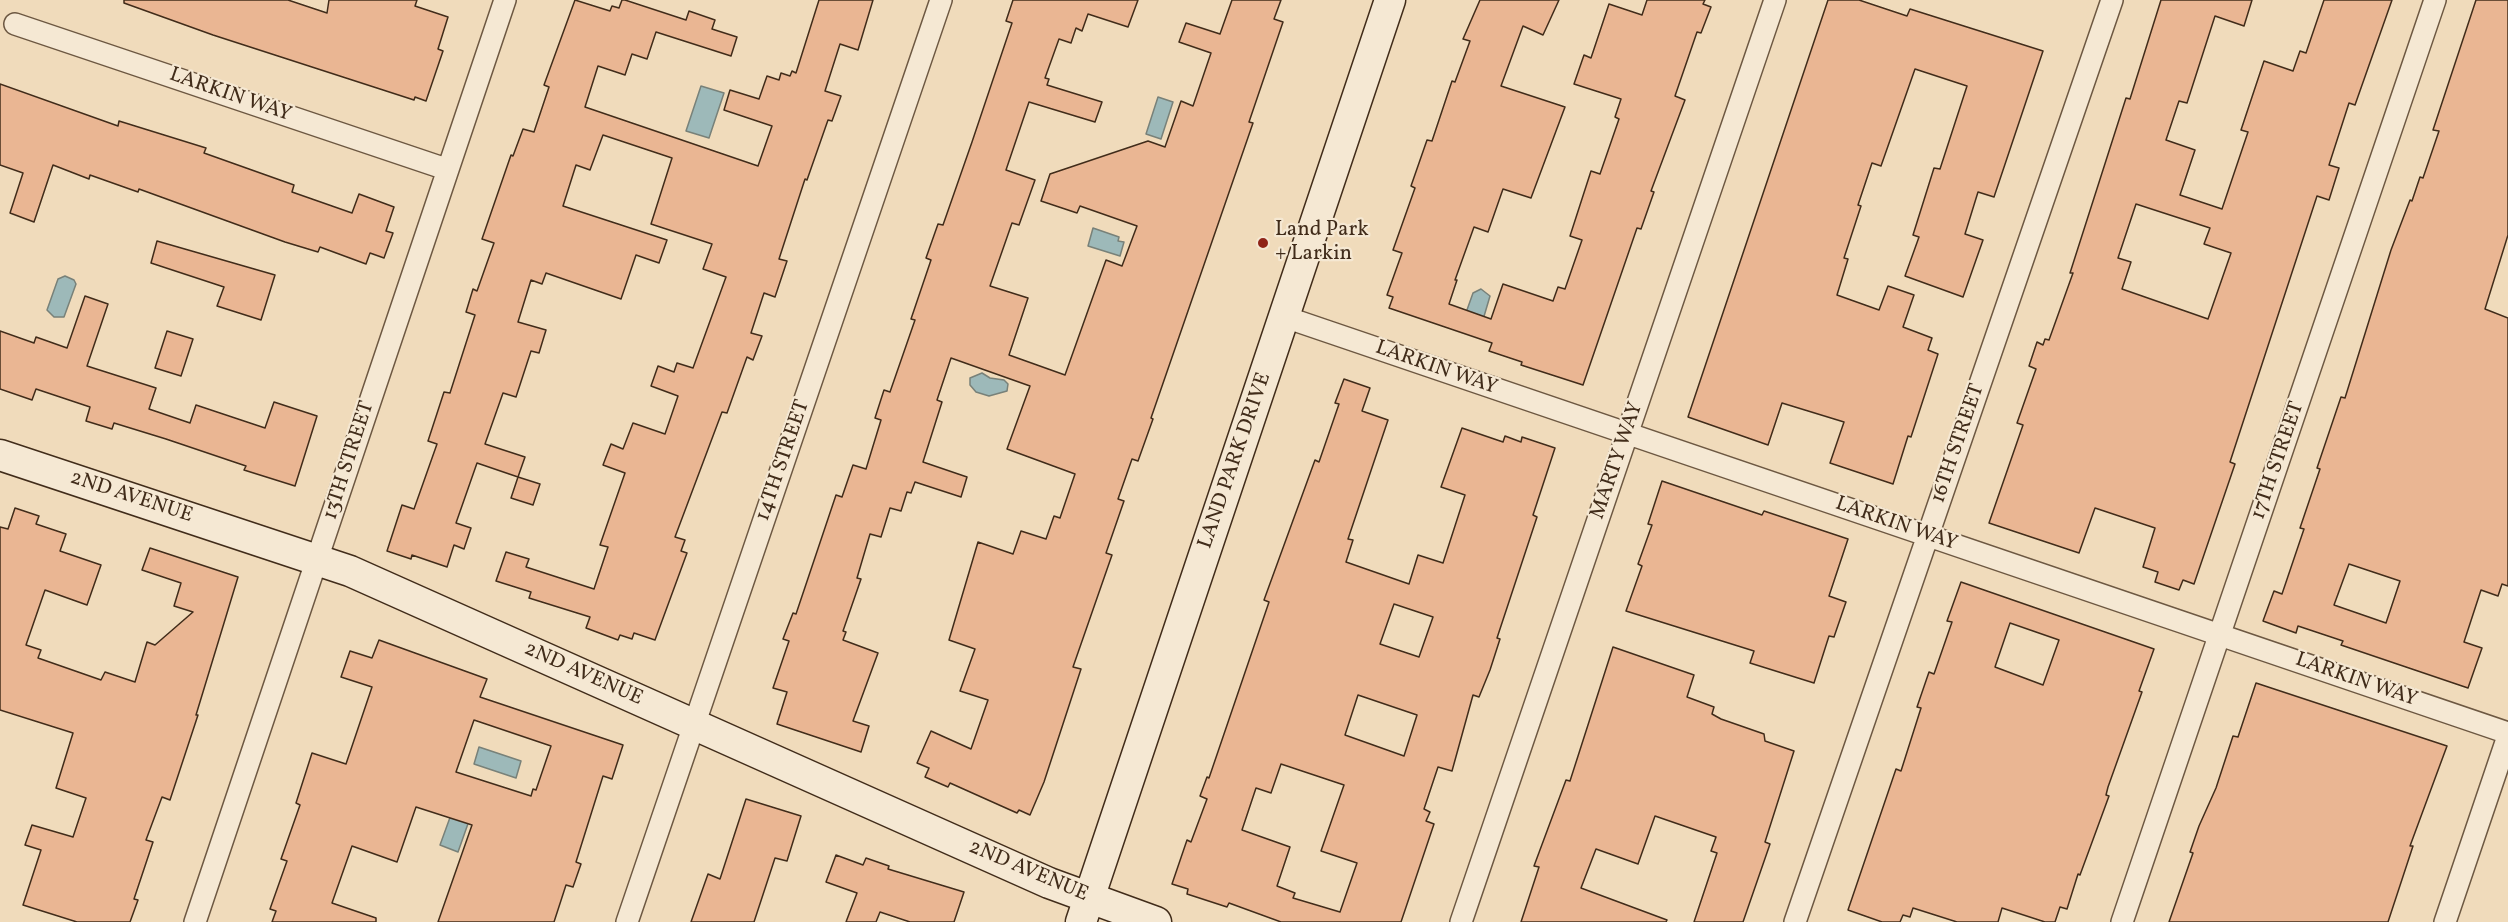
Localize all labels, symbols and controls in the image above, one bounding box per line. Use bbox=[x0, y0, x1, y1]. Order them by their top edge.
street label: LARKIN WAY bbox=[166, 63, 294, 129]
place label: Land Park + Larkin bbox=[1275, 218, 1369, 268]
marker: Land Park + Larkin bbox=[1256, 236, 1270, 250]
street label: LARKIN WAY bbox=[1372, 336, 1500, 402]
street label: LAND PARK DRIVE bbox=[1194, 370, 1278, 552]
street label: 16TH STREET bbox=[1927, 381, 1991, 507]
street label: 14TH STREET bbox=[752, 397, 816, 525]
street label: 13TH STREET bbox=[319, 399, 381, 523]
street label: MARTY WAY bbox=[1586, 399, 1650, 523]
street label: 17TH STREET bbox=[2247, 399, 2311, 523]
street label: 2ND AVENUE bbox=[67, 466, 195, 530]
street label: LARKIN WAY bbox=[1832, 492, 1960, 558]
street label: 2ND AVENUE bbox=[520, 638, 646, 712]
street label: LARKIN WAY bbox=[2292, 648, 2420, 714]
street label: 2ND AVENUE bbox=[964, 836, 1092, 908]

